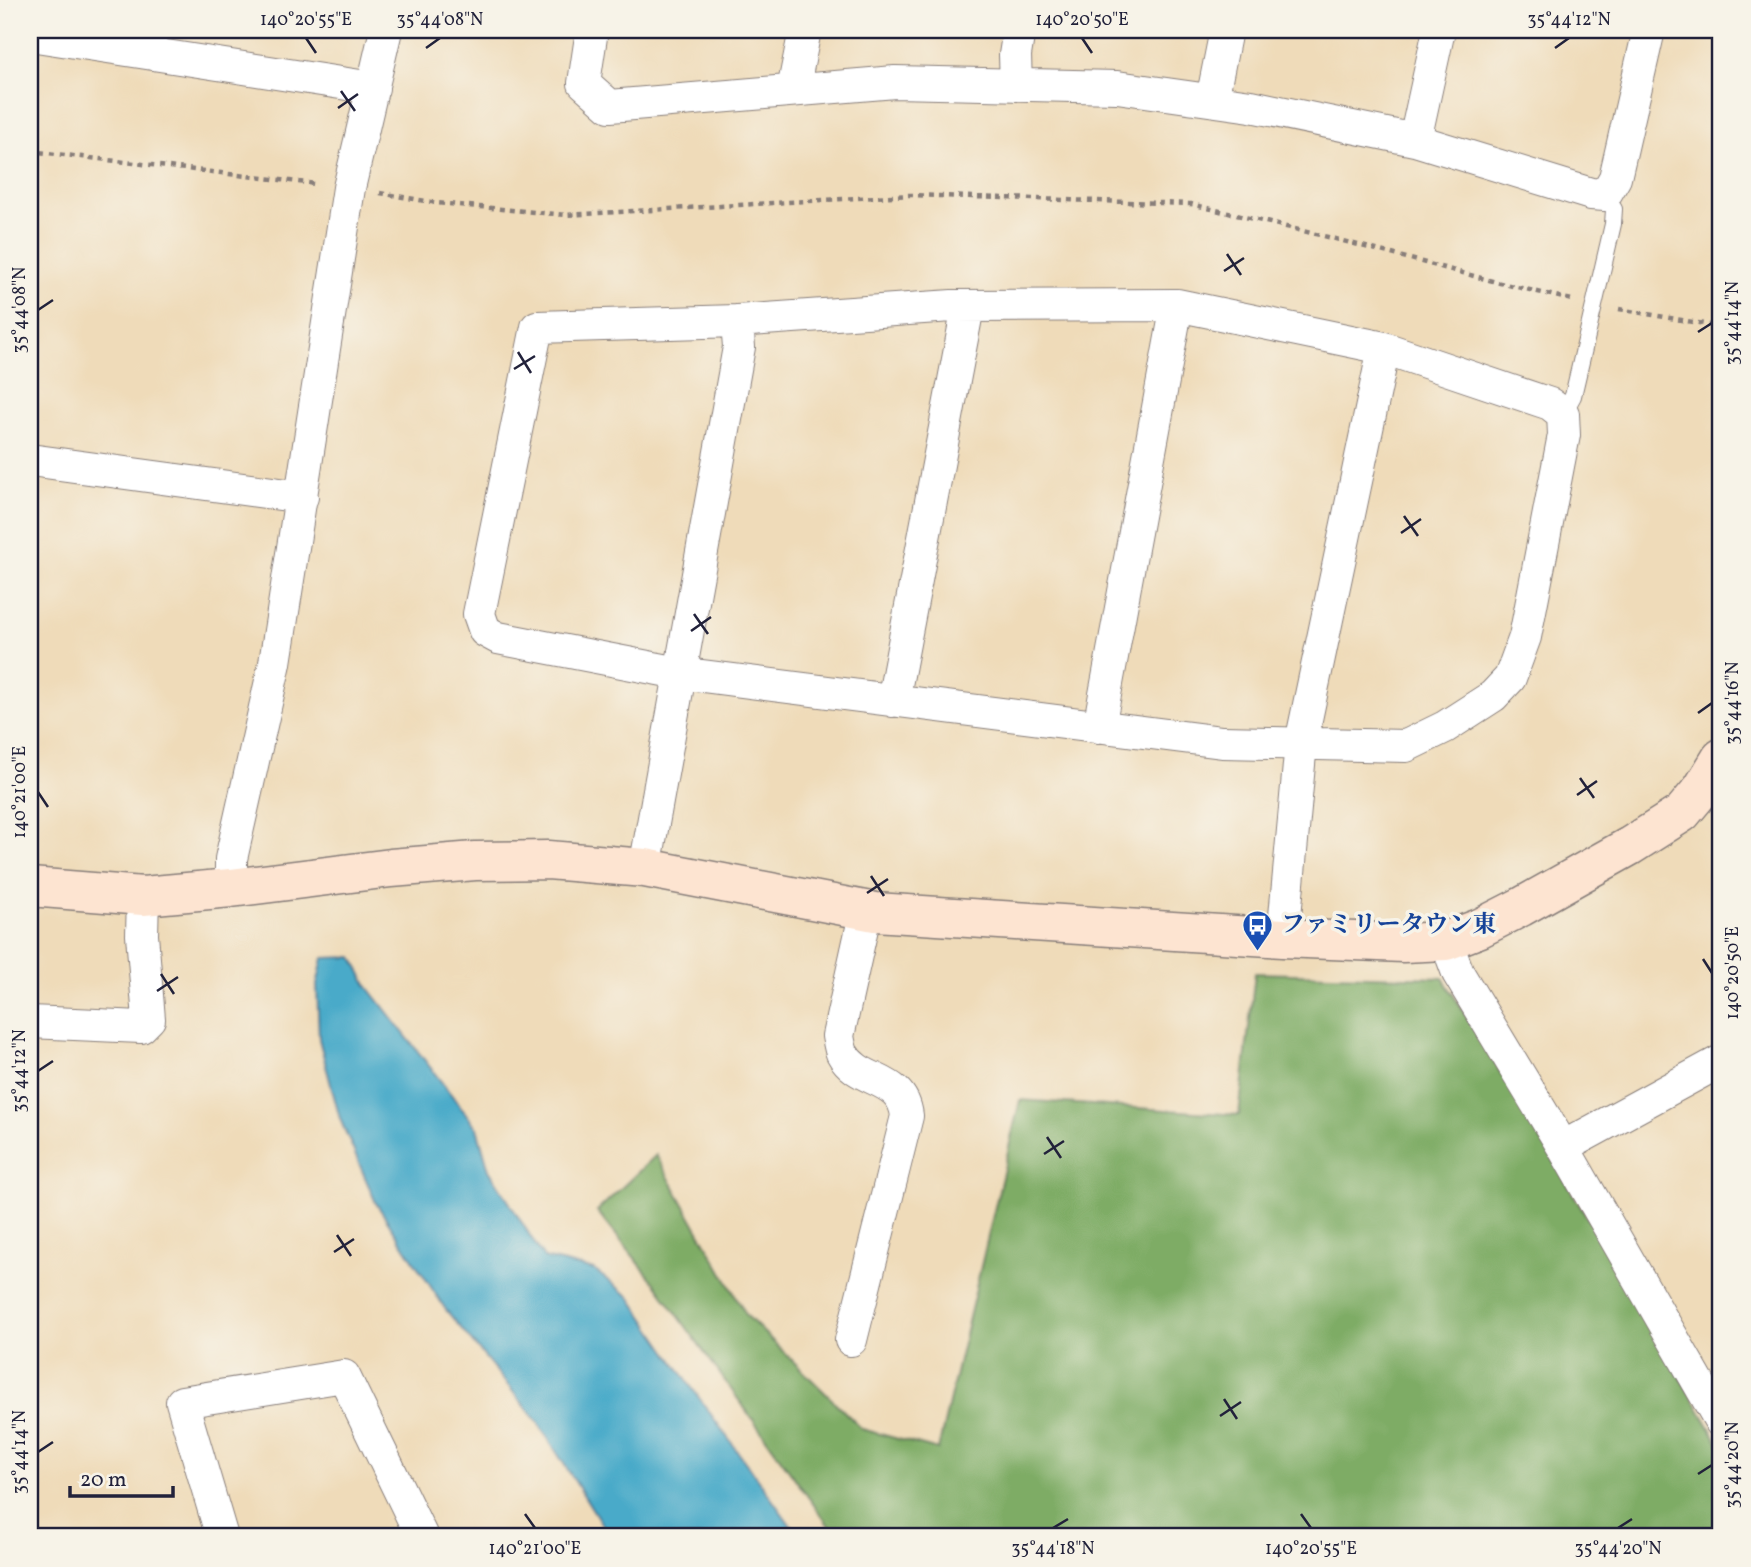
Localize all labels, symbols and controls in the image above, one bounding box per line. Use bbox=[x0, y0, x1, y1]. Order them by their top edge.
text: 140°20'55"E bbox=[260, 8, 352, 33]
text: 35°44'08"N bbox=[397, 8, 483, 33]
text: 140°20'50"E bbox=[1035, 8, 1129, 33]
text: 35°44'12"N bbox=[1527, 8, 1611, 33]
text: 35°44'08"N bbox=[8, 267, 33, 353]
text: 35°44'14"N bbox=[1721, 281, 1746, 365]
text: 35°44'16"N bbox=[1721, 661, 1746, 745]
text: 140°21'00"E bbox=[8, 745, 33, 838]
bus stop icon: ファミリータウン東 bbox=[1241, 909, 1275, 953]
place label: ファミリータウン東 bbox=[1281, 909, 1497, 943]
text: 140°20'50"E bbox=[1721, 926, 1746, 1020]
text: 35°44'12"N bbox=[8, 1029, 33, 1113]
text: 35°44'14"N bbox=[8, 1410, 33, 1494]
text: 35°44'20"N bbox=[1721, 1422, 1746, 1509]
scale bar bbox=[70, 1455, 173, 1499]
text: 20 m bbox=[80, 1466, 126, 1495]
text: 140°21'00"E bbox=[489, 1537, 582, 1562]
text: 35°44'18"N bbox=[1011, 1537, 1095, 1562]
text: 140°20'55"E bbox=[1265, 1537, 1357, 1562]
text: 35°44'20"N bbox=[1575, 1537, 1662, 1562]

